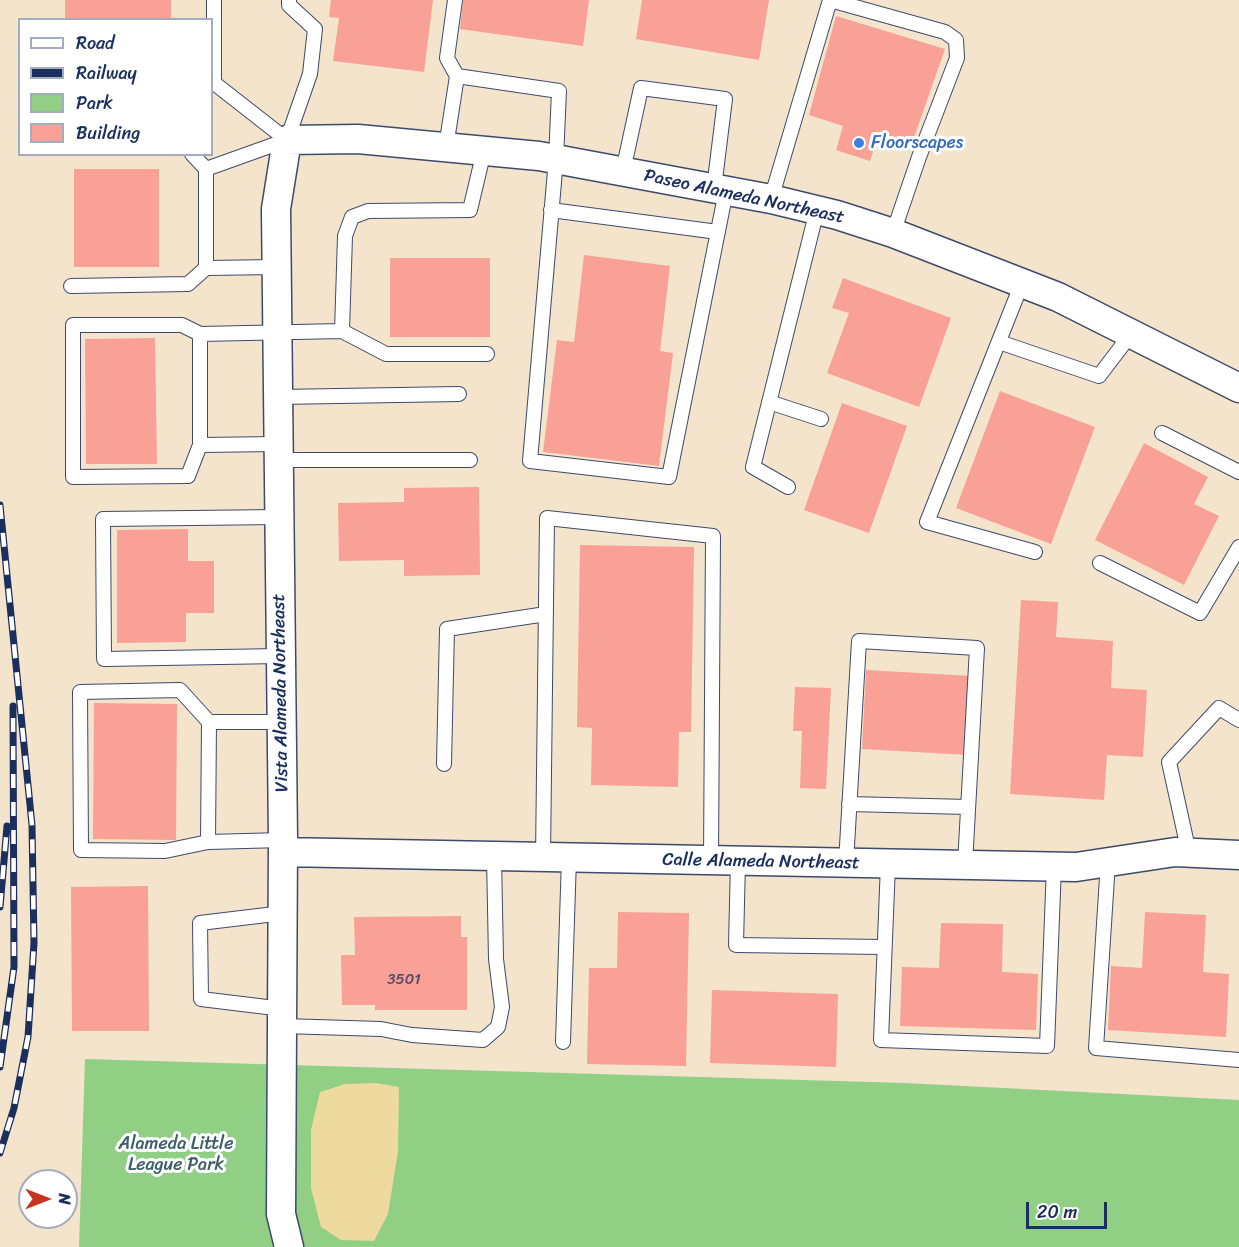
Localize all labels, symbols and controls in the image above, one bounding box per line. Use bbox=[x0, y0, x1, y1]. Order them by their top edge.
legend bbox=[18, 18, 213, 156]
text: Road bbox=[76, 27, 115, 59]
text: Railway bbox=[76, 57, 137, 89]
text: Park bbox=[76, 87, 113, 119]
text: Building bbox=[76, 117, 140, 149]
place label: Floorscapes bbox=[871, 132, 963, 154]
marker: Floorscapes bbox=[852, 136, 866, 150]
street label: Paseo Alameda Northeast bbox=[642, 165, 846, 229]
street label: Vista Alameda Northeast bbox=[268, 594, 294, 792]
street label: Calle Alameda Northeast bbox=[662, 849, 860, 875]
house number: 3501 bbox=[387, 971, 421, 989]
park label: Alameda Little League Park bbox=[119, 1133, 233, 1176]
north arrow bbox=[18, 1169, 78, 1229]
scale bar bbox=[1029, 1190, 1110, 1228]
text: N bbox=[50, 1193, 79, 1205]
text: 20 m bbox=[1037, 1196, 1077, 1228]

